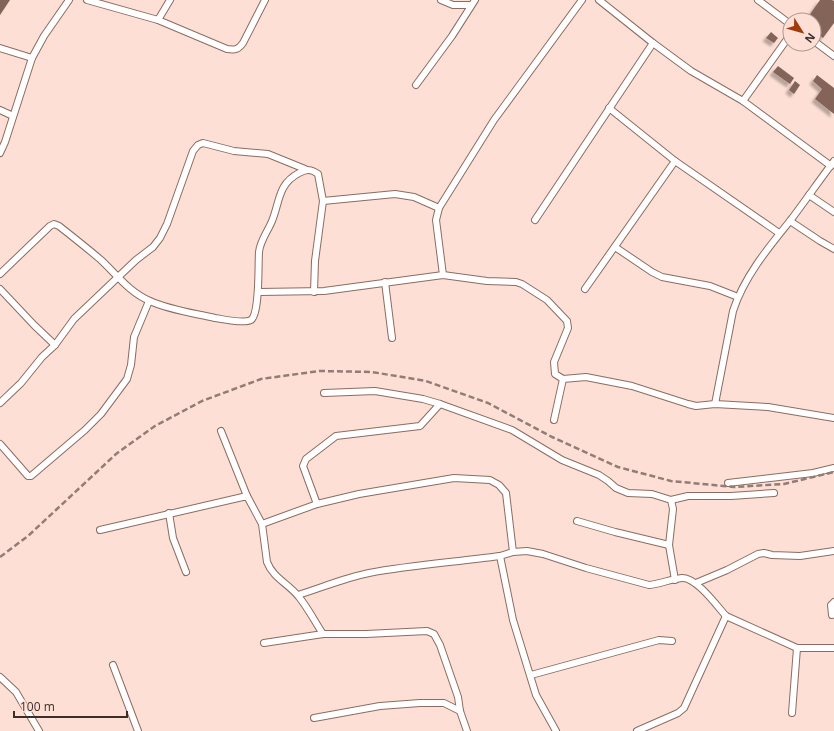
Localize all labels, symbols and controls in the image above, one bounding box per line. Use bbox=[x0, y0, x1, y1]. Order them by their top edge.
north arrow bbox=[782, 12, 822, 52]
text: N bbox=[802, 30, 819, 46]
scale bar bbox=[14, 693, 127, 719]
text: 100 m bbox=[20, 698, 55, 715]

